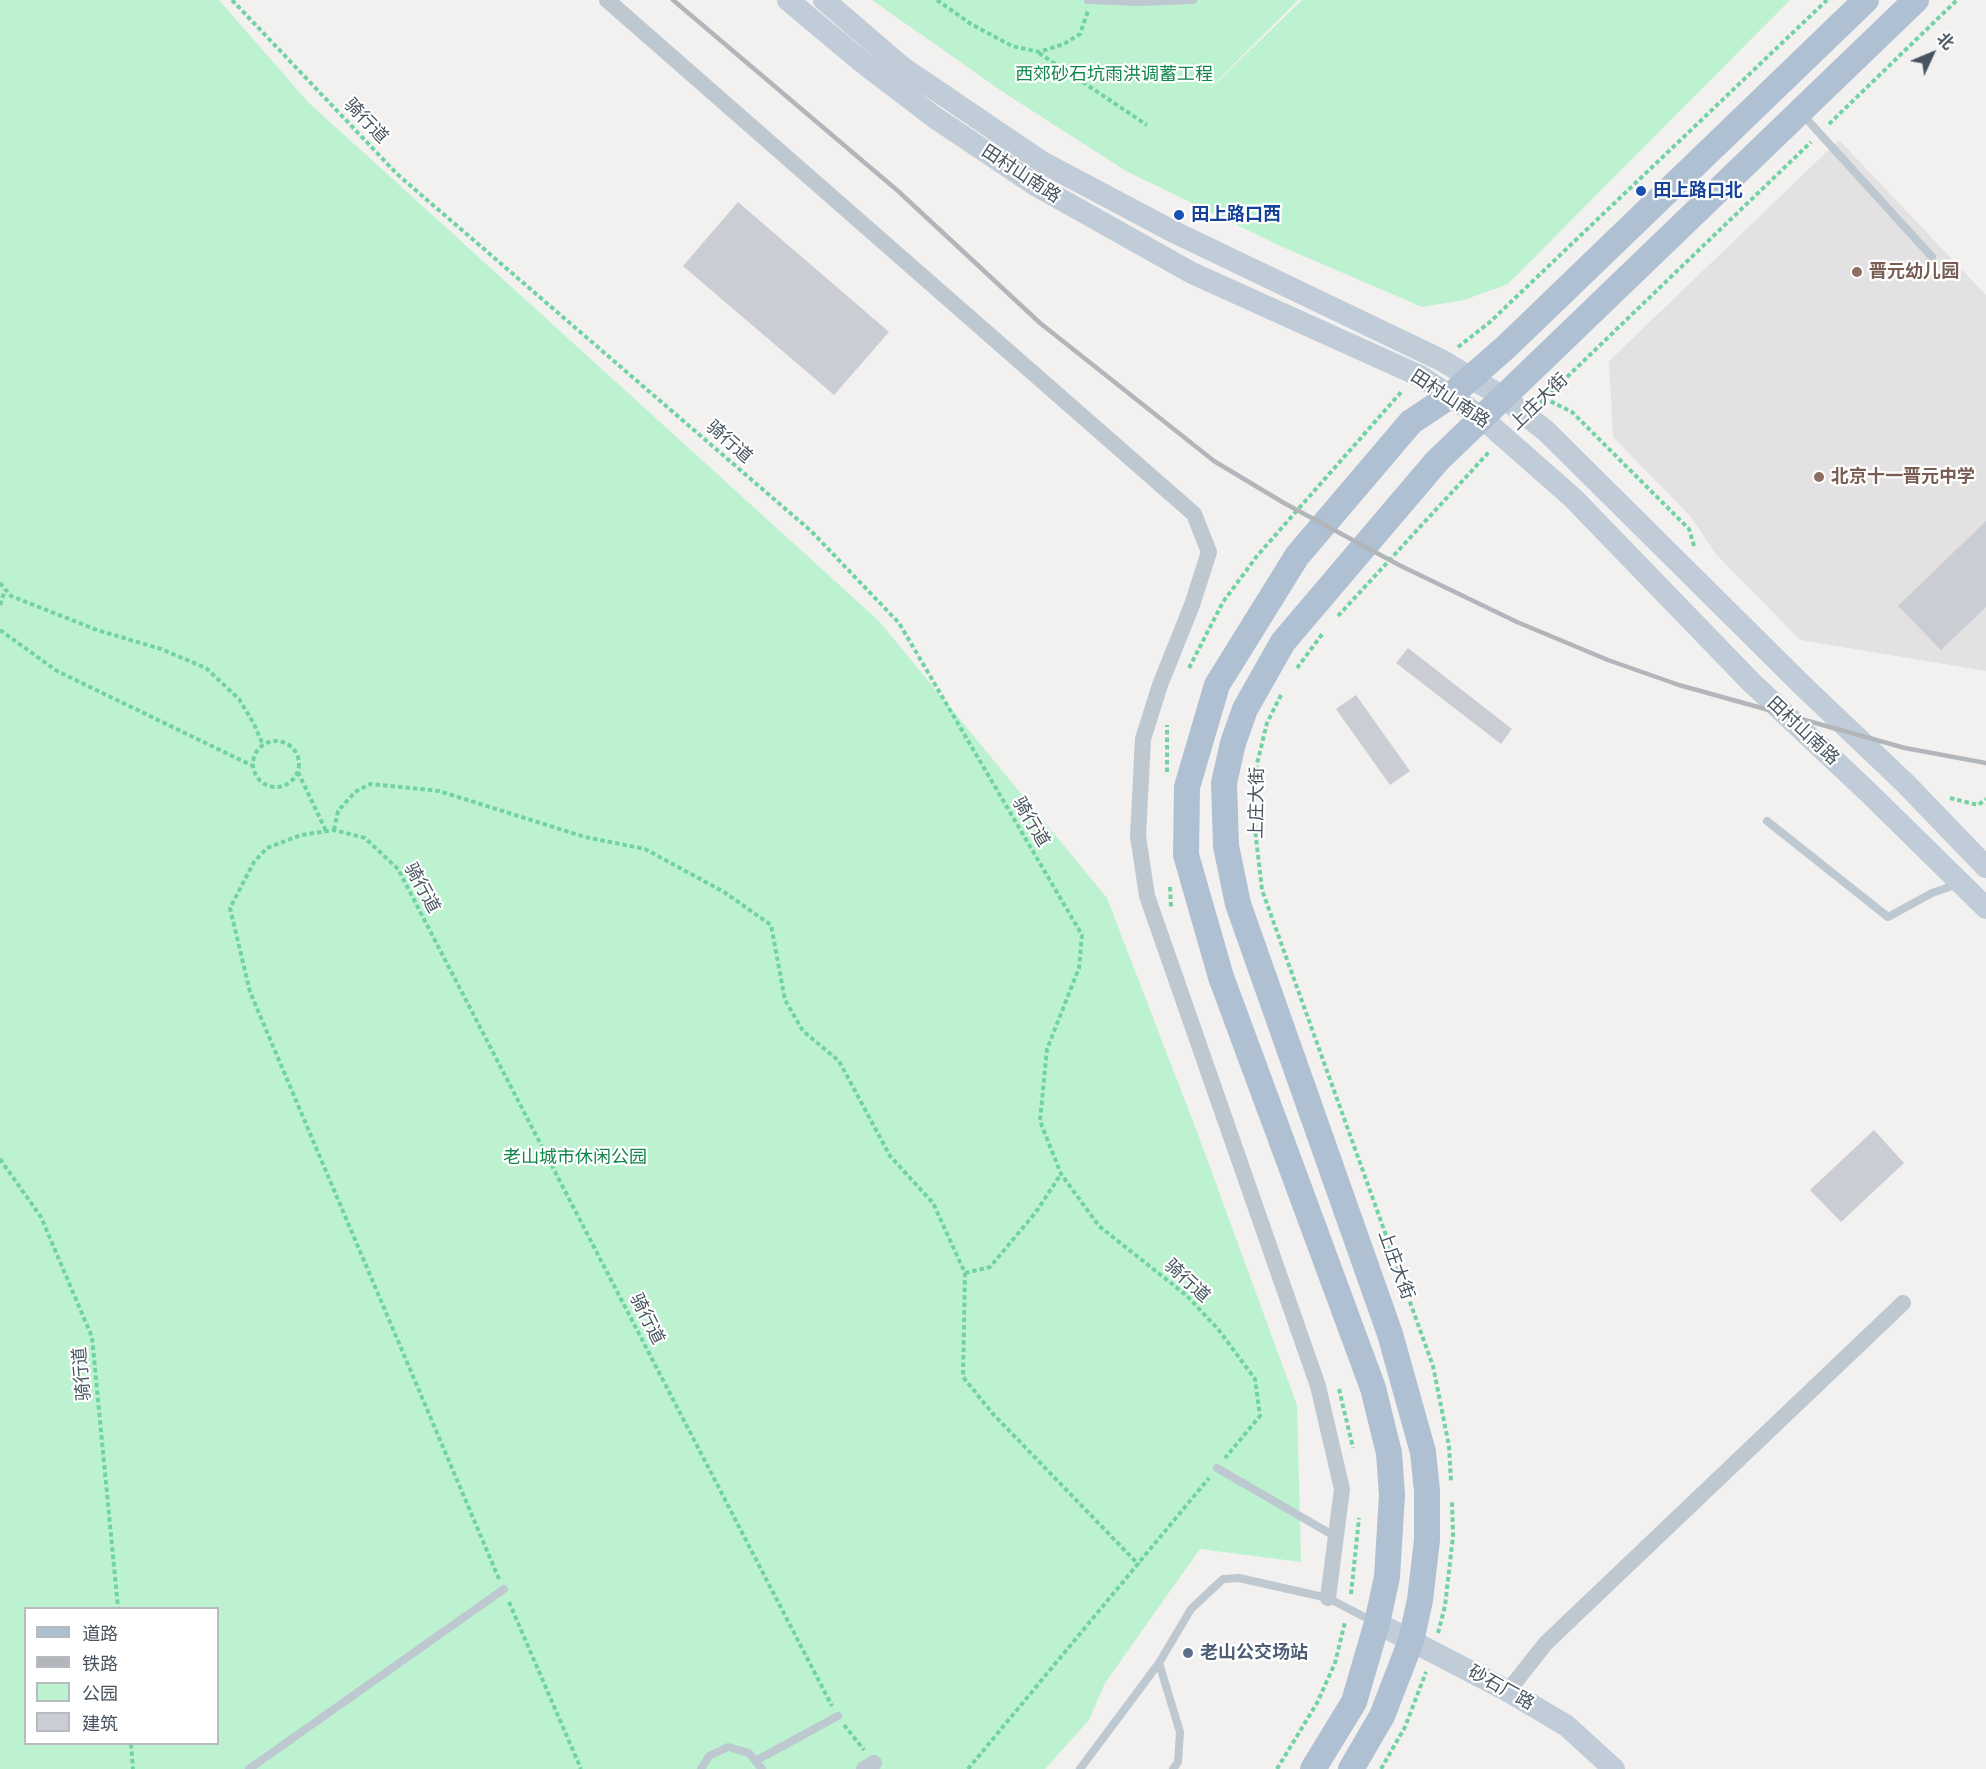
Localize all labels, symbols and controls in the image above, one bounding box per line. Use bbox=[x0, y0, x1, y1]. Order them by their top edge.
north arrow bbox=[1902, 24, 1962, 84]
text: 北 bbox=[1933, 29, 1958, 54]
park label: 西郊砂石坑雨洪调蓄工程 bbox=[1015, 64, 1213, 86]
street label: 骑行道 bbox=[339, 94, 393, 148]
street label: 田村山南路 bbox=[977, 140, 1065, 208]
place label: 田上路口北 bbox=[1653, 180, 1743, 202]
marker: 田上路口北 bbox=[1634, 184, 1648, 198]
place label: 田上路口西 bbox=[1191, 204, 1281, 226]
marker: 田上路口西 bbox=[1172, 208, 1186, 222]
place label: 晋元幼儿园 bbox=[1869, 261, 1959, 283]
marker: 晋元幼儿园 bbox=[1850, 265, 1864, 279]
street label: 田村山南路 bbox=[1406, 365, 1494, 433]
street label: 上庄大街 bbox=[1506, 369, 1572, 435]
street label: 骑行道 bbox=[702, 416, 756, 468]
place label: 北京十一晋元中学 bbox=[1831, 466, 1975, 488]
marker: 北京十一晋元中学 bbox=[1812, 470, 1826, 484]
street label: 田村山南路 bbox=[1763, 692, 1843, 770]
street label: 上庄大街 bbox=[1246, 767, 1268, 839]
street label: 骑行道 bbox=[1008, 793, 1054, 851]
street label: 骑行道 bbox=[399, 859, 445, 917]
park label: 老山城市休闲公园 bbox=[503, 1147, 647, 1169]
street label: 上庄大街 bbox=[1374, 1227, 1418, 1303]
street label: 骑行道 bbox=[1160, 1255, 1214, 1307]
street label: 骑行道 bbox=[625, 1290, 669, 1348]
street label: 骑行道 bbox=[69, 1346, 95, 1402]
legend bbox=[24, 1607, 219, 1745]
text: 道路 bbox=[82, 1623, 118, 1645]
place label: 老山公交场站 bbox=[1200, 1642, 1308, 1664]
marker: 老山公交场站 bbox=[1181, 1646, 1195, 1660]
text: 铁路 bbox=[82, 1653, 118, 1675]
street label: 砂石厂路 bbox=[1464, 1661, 1538, 1715]
text: 公园 bbox=[82, 1683, 118, 1705]
text: 建筑 bbox=[82, 1713, 118, 1735]

